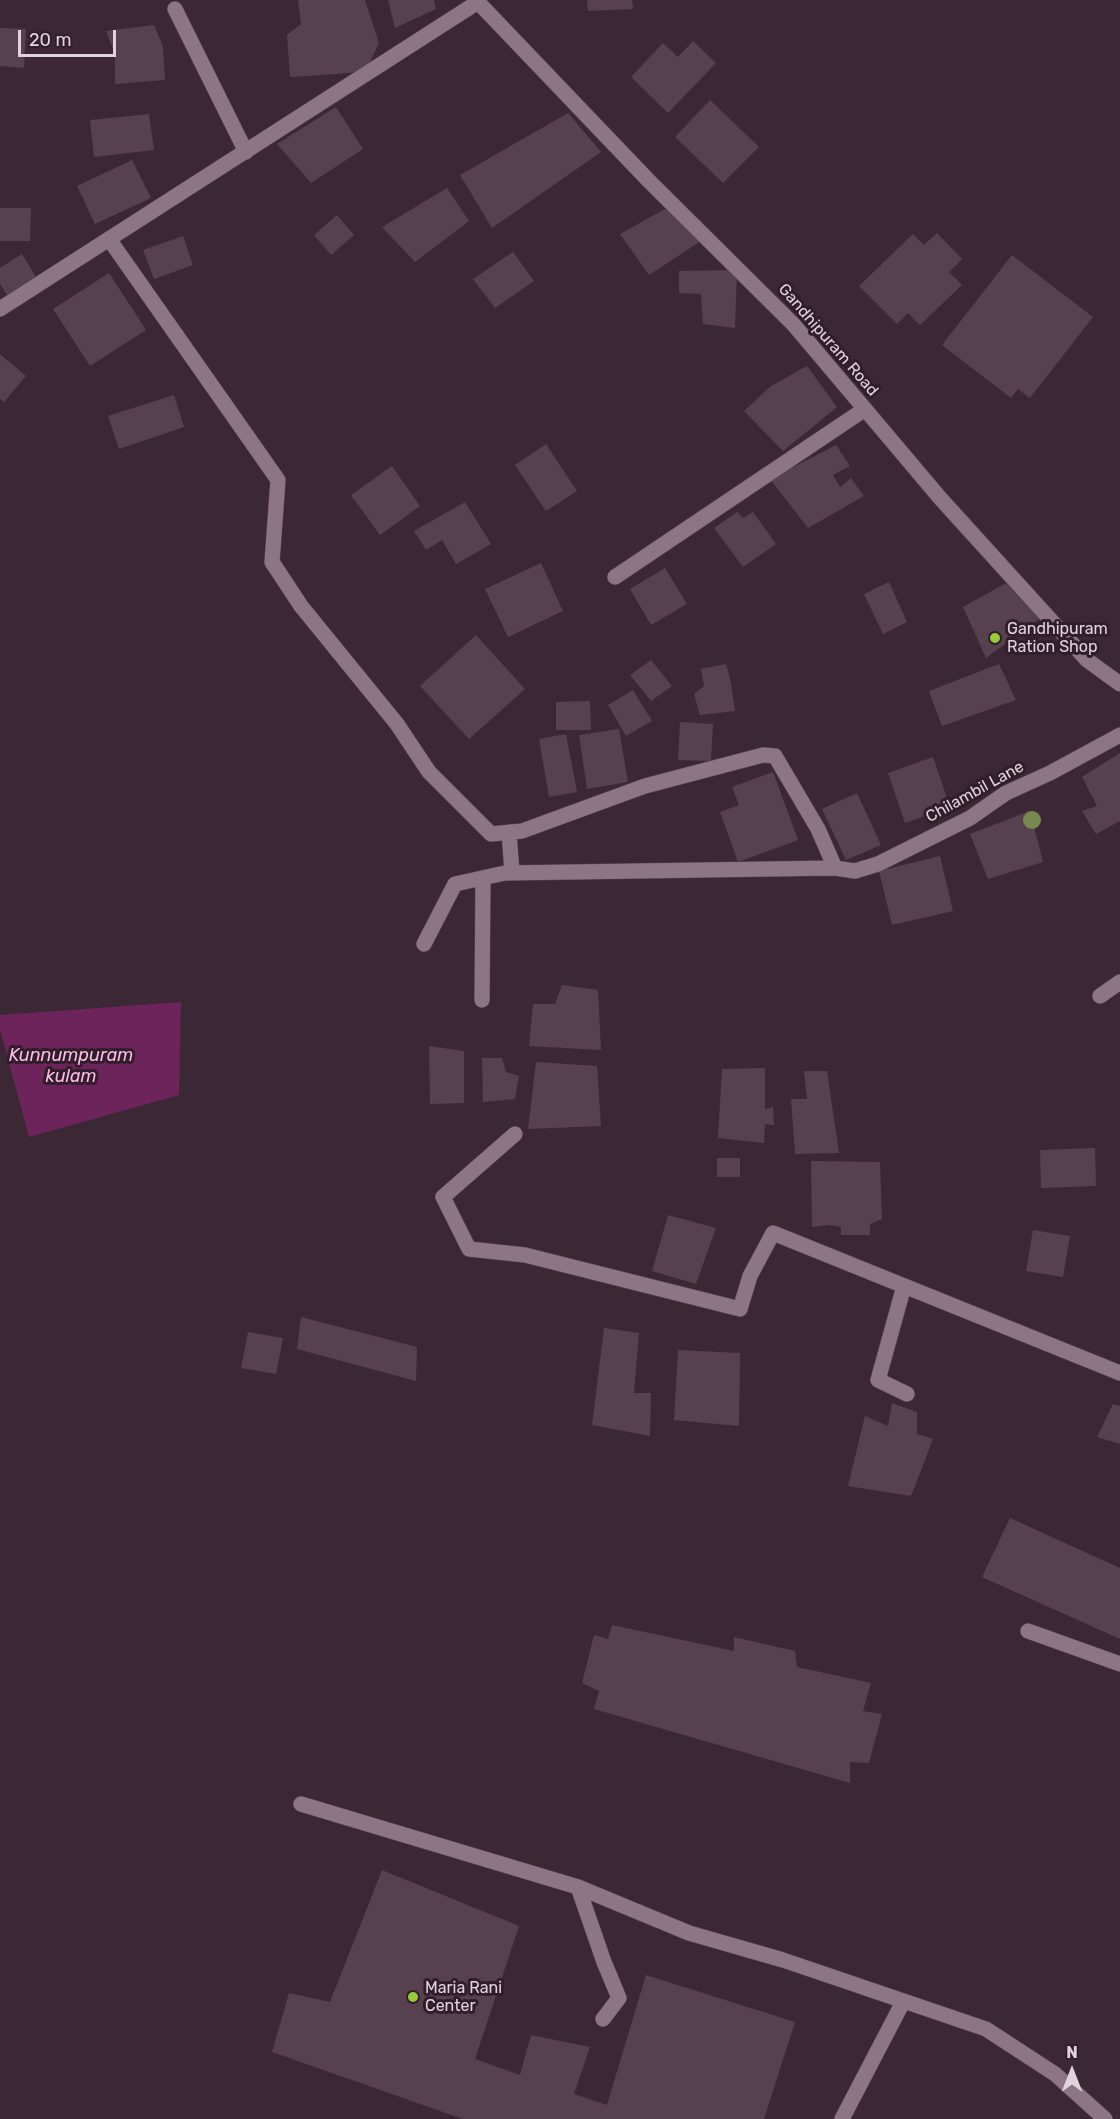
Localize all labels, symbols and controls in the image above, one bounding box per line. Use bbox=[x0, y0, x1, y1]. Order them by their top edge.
scale bar bbox=[21, 18, 118, 56]
text: 20 m bbox=[29, 29, 71, 51]
street label: Gandhipuram Road bbox=[774, 280, 882, 400]
place label: Gandhipuram Ration Shop bbox=[1007, 619, 1108, 657]
marker: Gandhipuram Ration Shop bbox=[988, 631, 1002, 645]
street label: Chilambil Lane bbox=[923, 757, 1027, 827]
water label: Kunnumpuram kulam bbox=[9, 1045, 133, 1088]
place label: Maria Rani Center bbox=[425, 1978, 502, 2016]
marker: Maria Rani Center bbox=[406, 1990, 420, 2004]
north arrow bbox=[1042, 2041, 1102, 2101]
text: N bbox=[1066, 2043, 1078, 2062]

